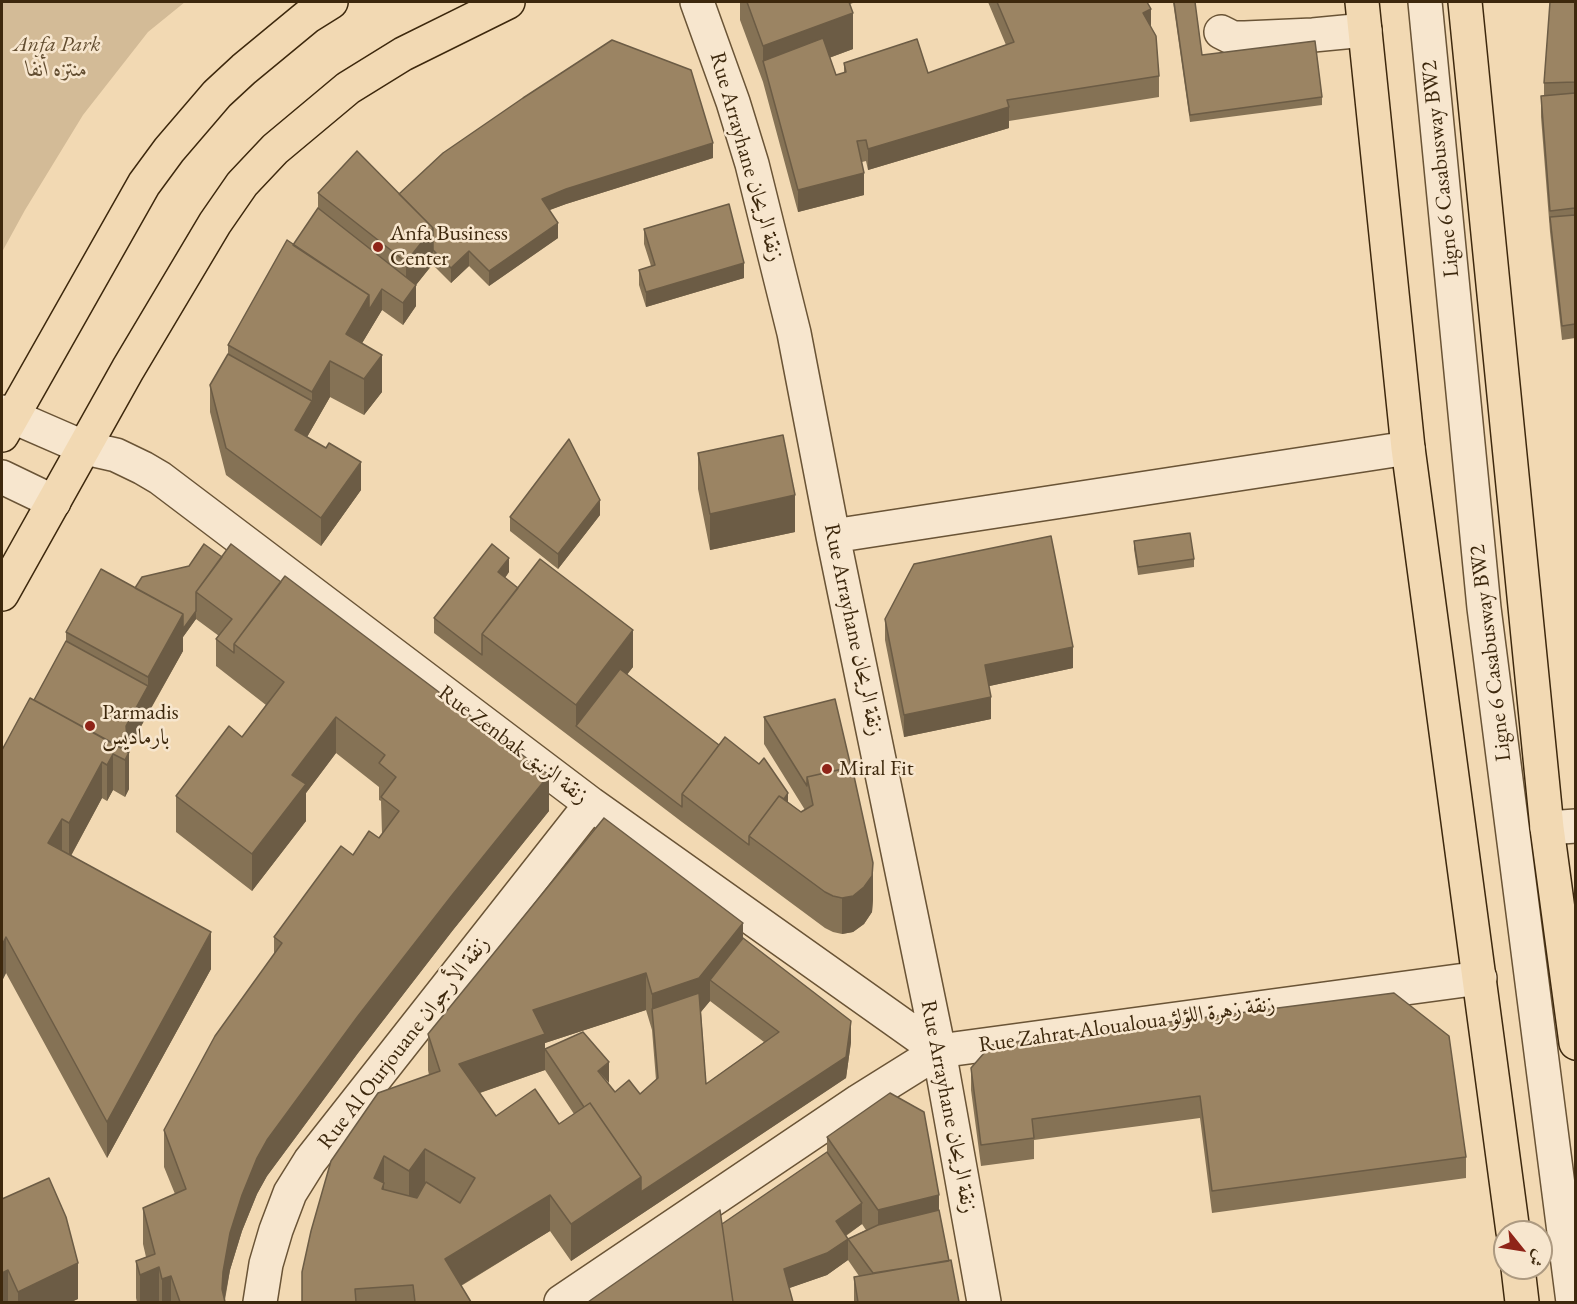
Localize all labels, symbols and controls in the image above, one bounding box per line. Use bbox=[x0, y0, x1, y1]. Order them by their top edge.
park label: Anfa Park منتزه أنفا bbox=[13, 32, 101, 84]
street label: Rue Arrayhane زنقة الريحان bbox=[703, 49, 789, 265]
street label: Ligne 6 Casabusway BW2 bbox=[1416, 59, 1466, 279]
place label: Anfa Business Center bbox=[390, 221, 508, 272]
marker: Anfa Business Center bbox=[371, 240, 385, 254]
street label: Rue Arrayhane زنقة الريحان bbox=[818, 521, 888, 739]
street label: Ligne 6 Casabusway BW2 bbox=[1465, 543, 1517, 763]
street label: Rue Zenbak زنقة الزنبق bbox=[433, 680, 593, 810]
place label: Parmadis بارماديس bbox=[102, 700, 179, 752]
marker: Parmadis بارماديس bbox=[83, 719, 97, 733]
place label: Miral Fit bbox=[839, 756, 914, 782]
marker: Miral Fit bbox=[820, 762, 834, 776]
street label: Rue Al Ourjouane زنقة الأرجوان bbox=[313, 931, 495, 1155]
street label: Rue Zahrat Aloualoua زنقة زهرة اللؤلؤ bbox=[977, 991, 1277, 1059]
street label: Rue Arrayhane زنقة الريحان bbox=[914, 998, 982, 1216]
north arrow bbox=[1493, 1220, 1553, 1280]
text: ش bbox=[1524, 1246, 1550, 1270]

